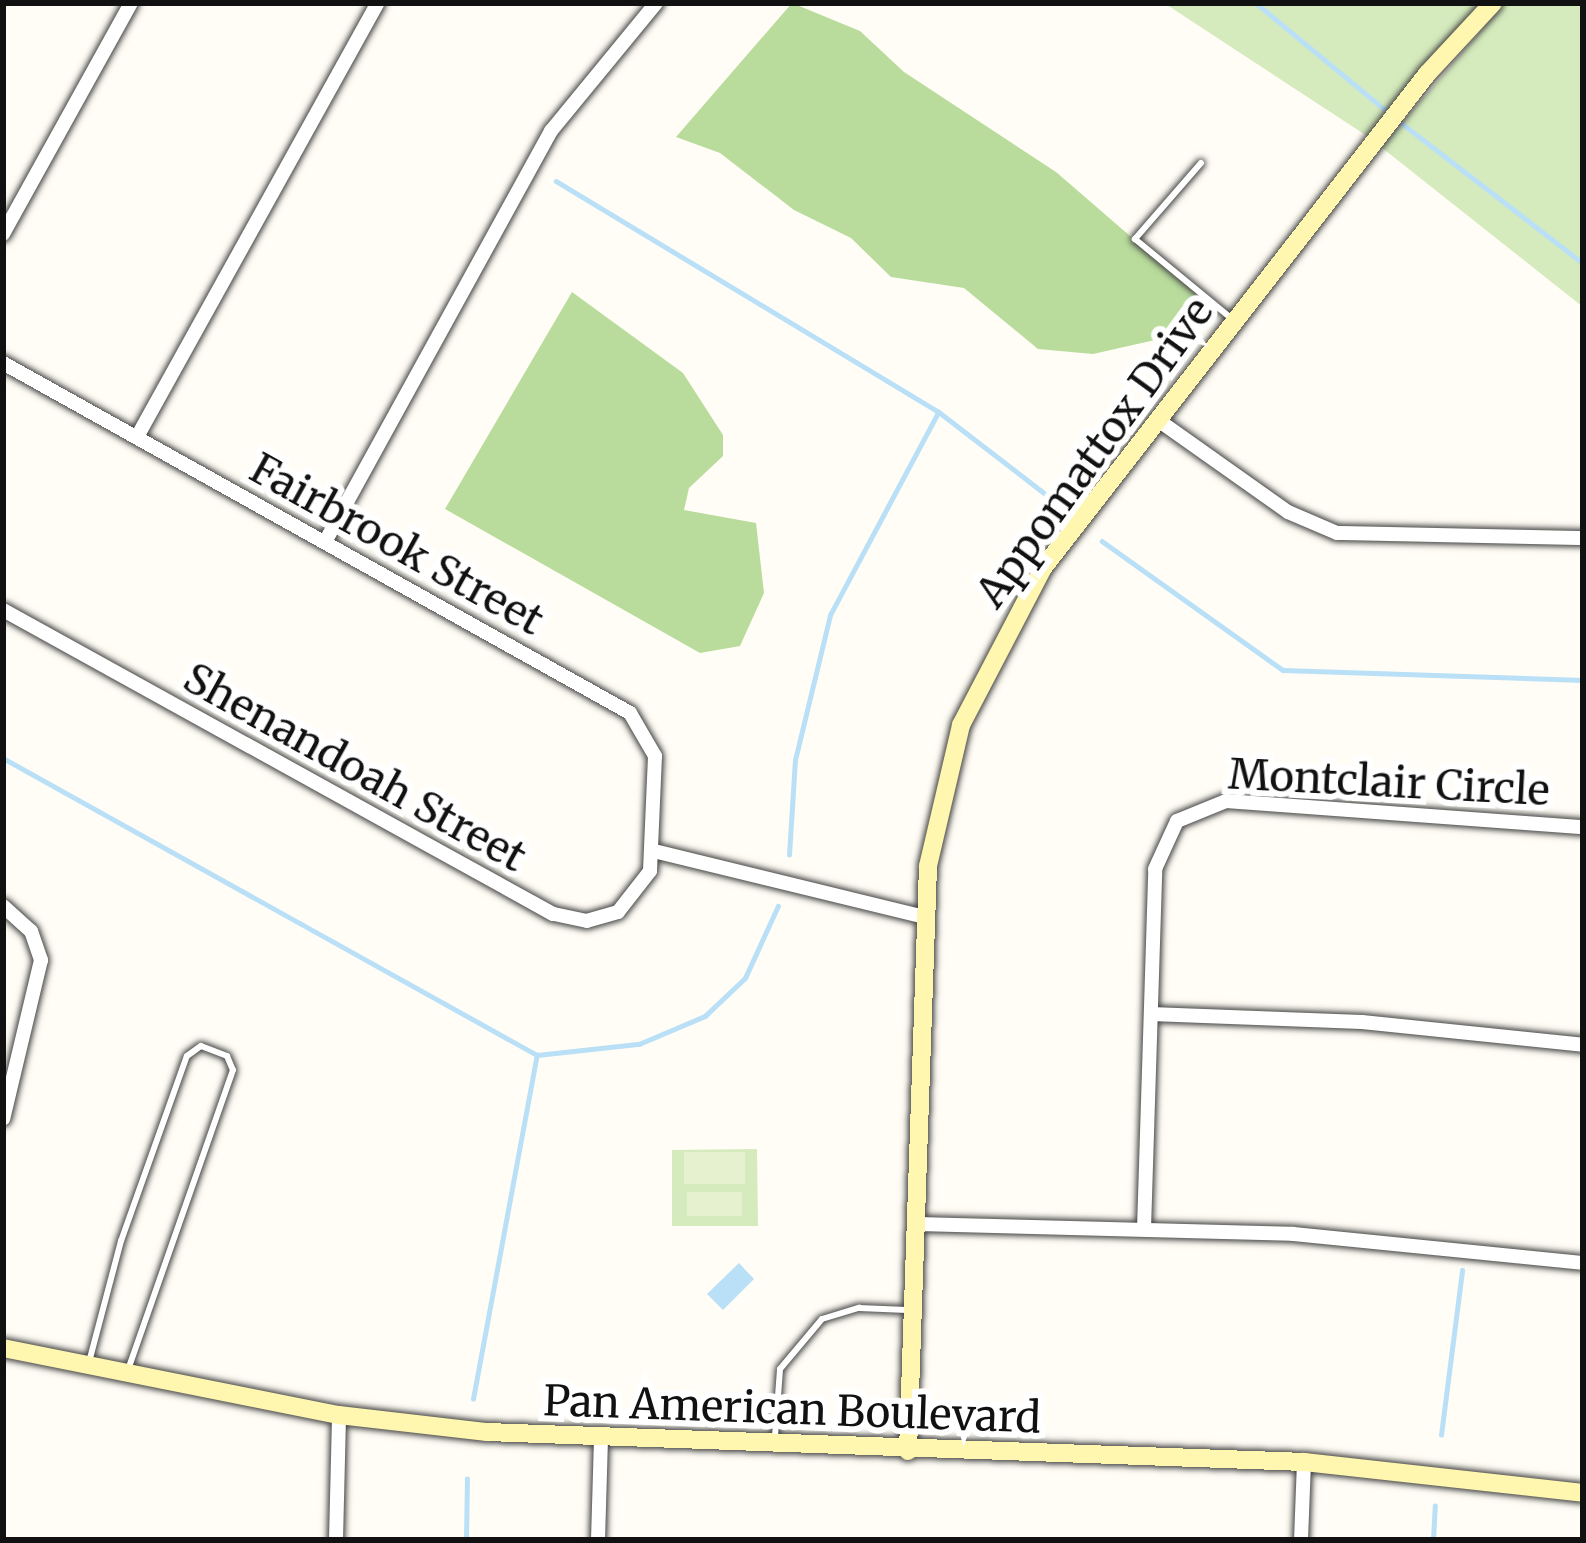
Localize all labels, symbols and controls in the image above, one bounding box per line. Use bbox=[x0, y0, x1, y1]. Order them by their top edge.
street label: Appomattox Drive bbox=[965, 287, 1223, 617]
street label: Fairbrook Street bbox=[242, 443, 552, 645]
street label: Shenandoah Street bbox=[175, 652, 535, 882]
street label: Montclair Circle bbox=[1227, 748, 1551, 816]
street label: Pan American Boulevard bbox=[542, 1375, 1042, 1443]

